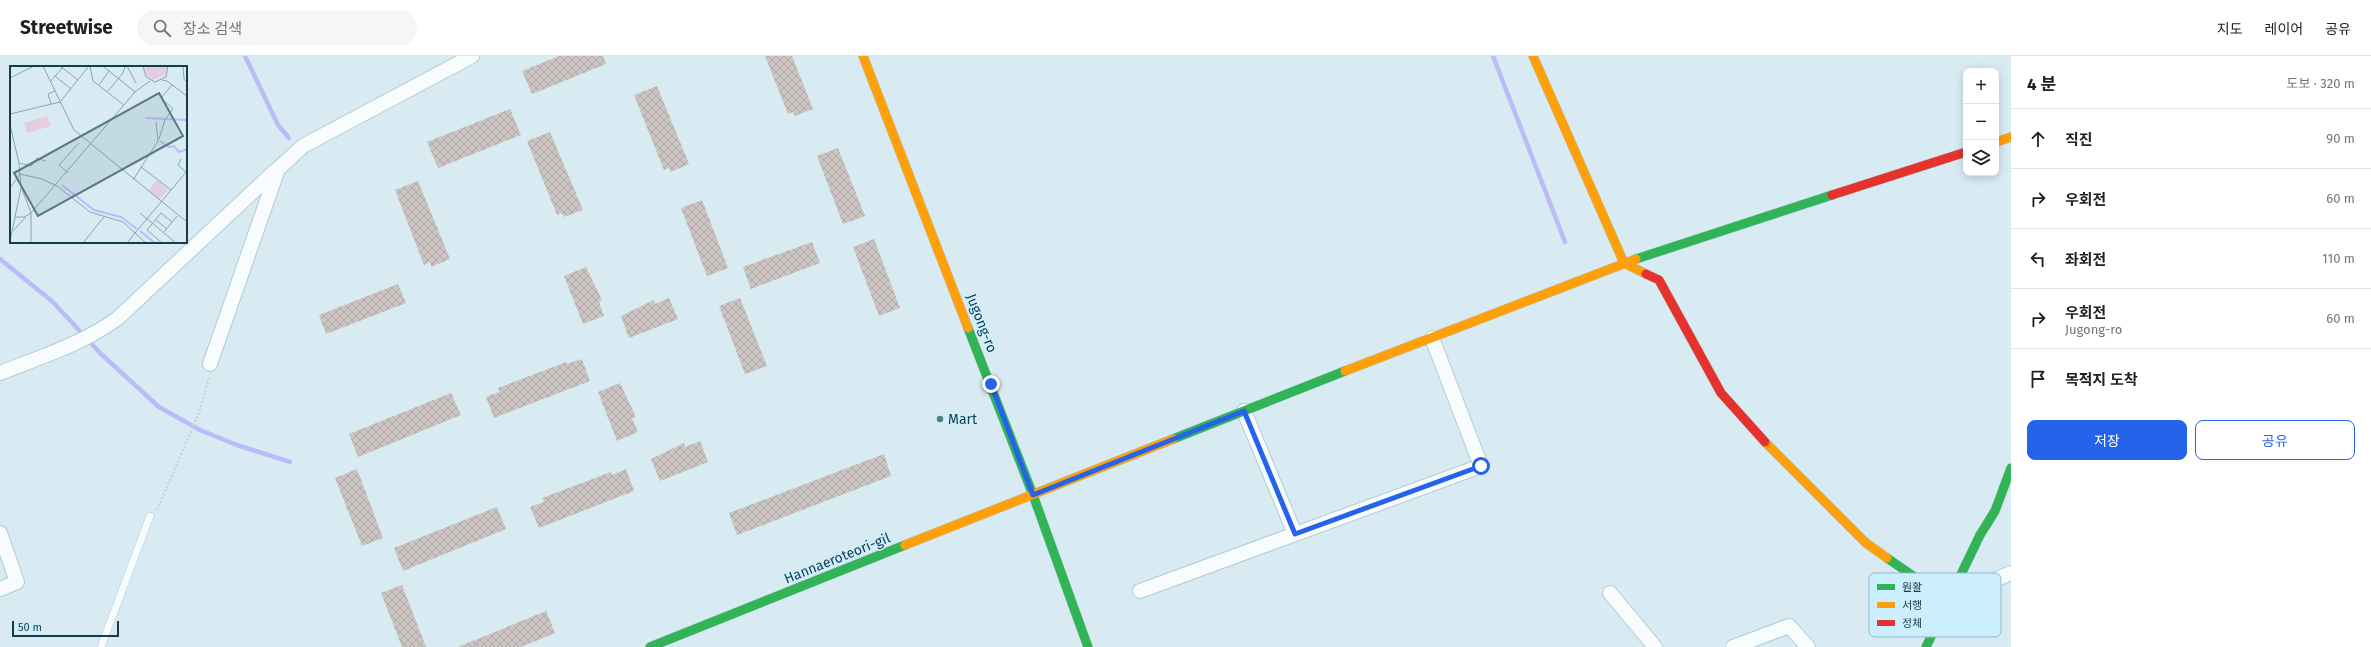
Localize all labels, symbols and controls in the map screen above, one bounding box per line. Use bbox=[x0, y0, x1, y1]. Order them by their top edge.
search box bbox=[137, 10, 417, 46]
text: Streetwise bbox=[20, 16, 113, 39]
icon: search bbox=[151, 17, 173, 39]
text: 장소 검색 bbox=[183, 20, 242, 38]
text: 지도 bbox=[2217, 21, 2243, 38]
text: 레이어 bbox=[2265, 21, 2303, 38]
text: 공유 bbox=[2325, 21, 2351, 38]
inset map bbox=[10, 66, 187, 243]
map controls bbox=[1963, 68, 1999, 176]
button: + bbox=[1963, 68, 1999, 104]
text: 4 분 bbox=[2027, 74, 2056, 95]
text: 도보 · 320 m bbox=[2286, 76, 2355, 91]
button: − bbox=[1963, 104, 1999, 140]
icon: ahead bbox=[2027, 128, 2049, 150]
text: 직진 bbox=[2065, 131, 2093, 149]
text: 90 m bbox=[2326, 131, 2355, 146]
button: layers bbox=[1963, 140, 1999, 176]
icon: right bbox=[2027, 188, 2049, 210]
text: 우회전 bbox=[2065, 191, 2106, 209]
text: 60 m bbox=[2326, 191, 2355, 206]
icon: left bbox=[2027, 248, 2049, 270]
text: 좌회전 bbox=[2065, 251, 2106, 269]
text: 110 m bbox=[2322, 251, 2355, 266]
street label: Jugong-ro bbox=[963, 291, 1001, 355]
text: 우회전 bbox=[2065, 304, 2106, 322]
icon: right bbox=[2027, 308, 2049, 330]
text: 60 m bbox=[2326, 311, 2355, 326]
text: Jugong-ro bbox=[2065, 322, 2122, 337]
icon: arrive bbox=[2027, 368, 2049, 390]
text: 목적지 도착 bbox=[2065, 371, 2138, 389]
route end bbox=[982, 375, 1000, 393]
place label: Mart bbox=[948, 411, 978, 428]
marker: Mart bbox=[935, 414, 945, 424]
button: 저장 bbox=[2027, 420, 2187, 460]
button: 공유 bbox=[2195, 420, 2355, 460]
route start bbox=[1472, 457, 1490, 475]
street label: Hannaeroteori-gil bbox=[782, 529, 893, 587]
legend bbox=[1869, 573, 2001, 637]
text: 원활 bbox=[1902, 581, 1922, 594]
text: 서행 bbox=[1902, 599, 1922, 612]
text: 정체 bbox=[1902, 617, 1922, 630]
scale bar bbox=[12, 619, 119, 638]
text: 50 m bbox=[18, 621, 42, 634]

